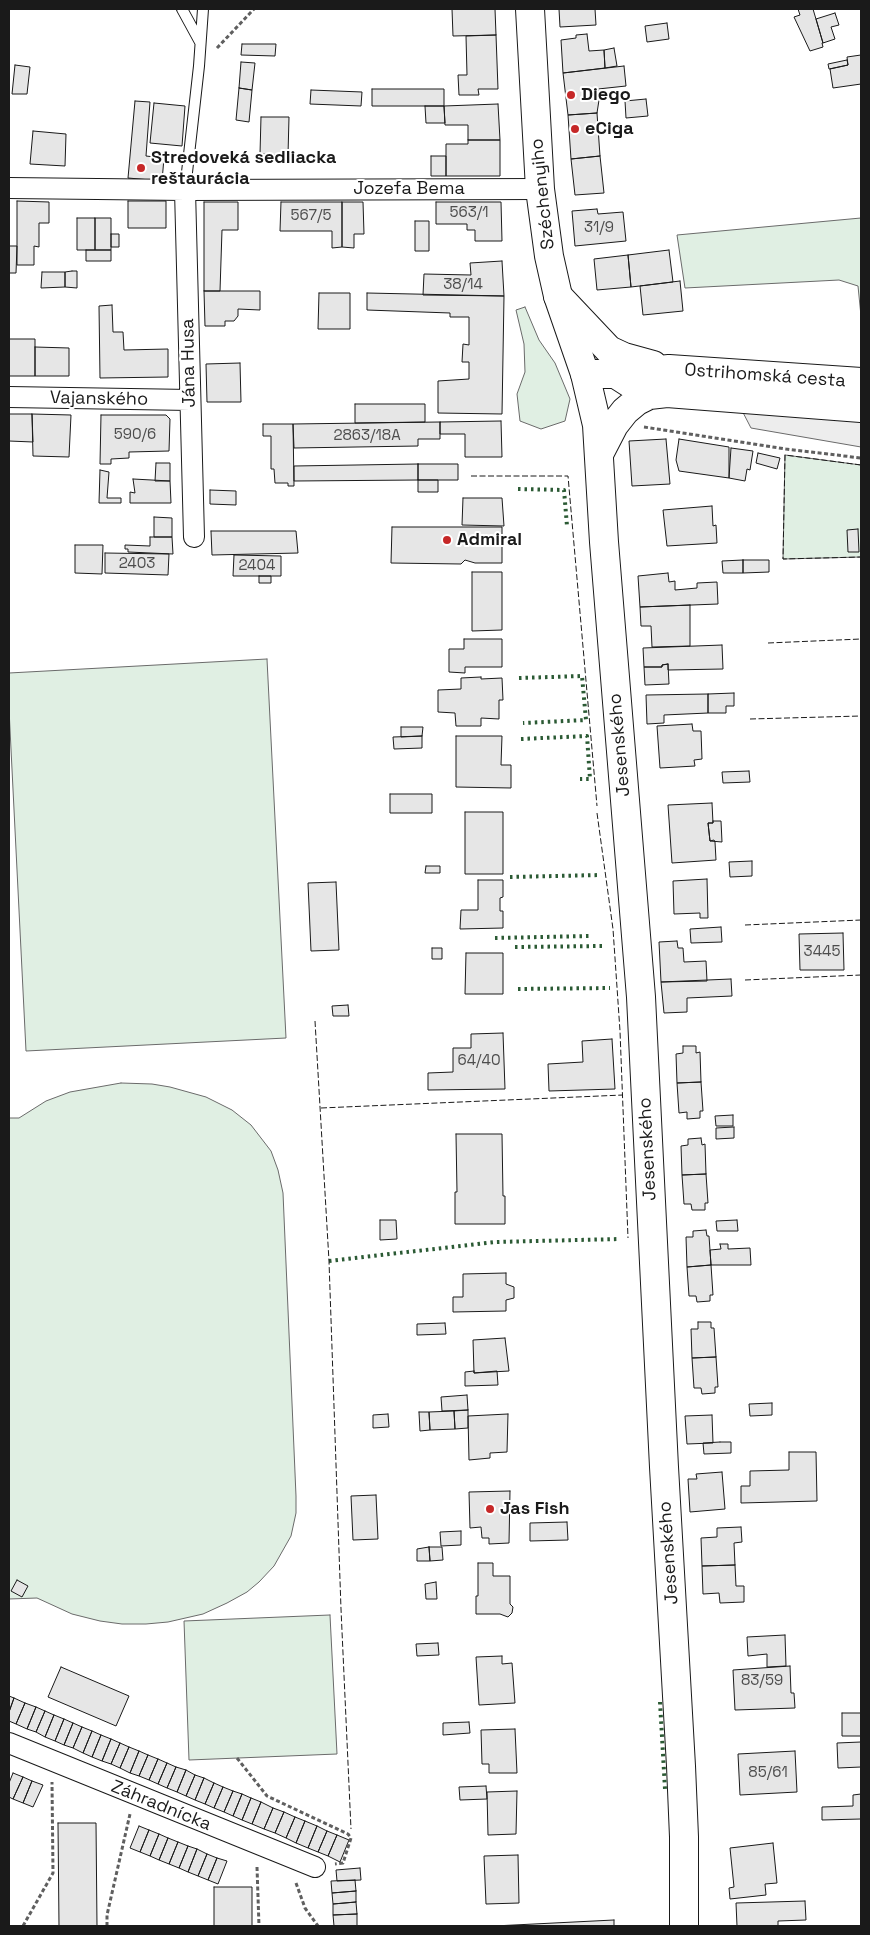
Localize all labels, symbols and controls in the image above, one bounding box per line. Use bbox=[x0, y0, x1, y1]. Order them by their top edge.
place label: Diego bbox=[581, 84, 631, 106]
marker: Diego bbox=[565, 89, 577, 101]
place label: eCiga bbox=[585, 118, 634, 140]
marker: eCiga bbox=[569, 123, 581, 135]
street label: Széchenyiho bbox=[526, 137, 560, 251]
place label: Stredoveká sedliacka reštaurácia bbox=[151, 147, 337, 190]
marker: Stredoveká sedliacka reštaurácia bbox=[135, 162, 147, 174]
street label: Jozefa Bema bbox=[353, 178, 465, 200]
house number: 563/1 bbox=[449, 204, 489, 222]
house number: 567/5 bbox=[291, 207, 331, 225]
house number: 31/9 bbox=[584, 219, 614, 237]
house number: 38/14 bbox=[443, 276, 483, 294]
street label: Jána Husa bbox=[177, 318, 201, 408]
street label: Ostrihomská cesta bbox=[684, 360, 846, 392]
street label: Vajanského bbox=[50, 387, 148, 411]
house number: 590/6 bbox=[114, 426, 156, 444]
house number: 2863/18A bbox=[333, 427, 401, 445]
place label: Admiral bbox=[457, 529, 522, 551]
marker: Admiral bbox=[441, 534, 453, 546]
house number: 2403 bbox=[119, 555, 155, 573]
house number: 2404 bbox=[239, 557, 275, 575]
street label: Jesenského bbox=[605, 692, 635, 798]
house number: 3445 bbox=[804, 943, 840, 961]
house number: 64/40 bbox=[457, 1052, 501, 1070]
street label: Jesenského bbox=[635, 1097, 661, 1201]
place label: Jas Fish bbox=[500, 1498, 570, 1520]
street label: Jesenského bbox=[655, 1501, 683, 1605]
marker: Jas Fish bbox=[484, 1503, 496, 1515]
house number: 83/59 bbox=[741, 1672, 783, 1690]
house number: 85/61 bbox=[748, 1764, 788, 1782]
street label: Záhradnícka bbox=[108, 1776, 214, 1836]

